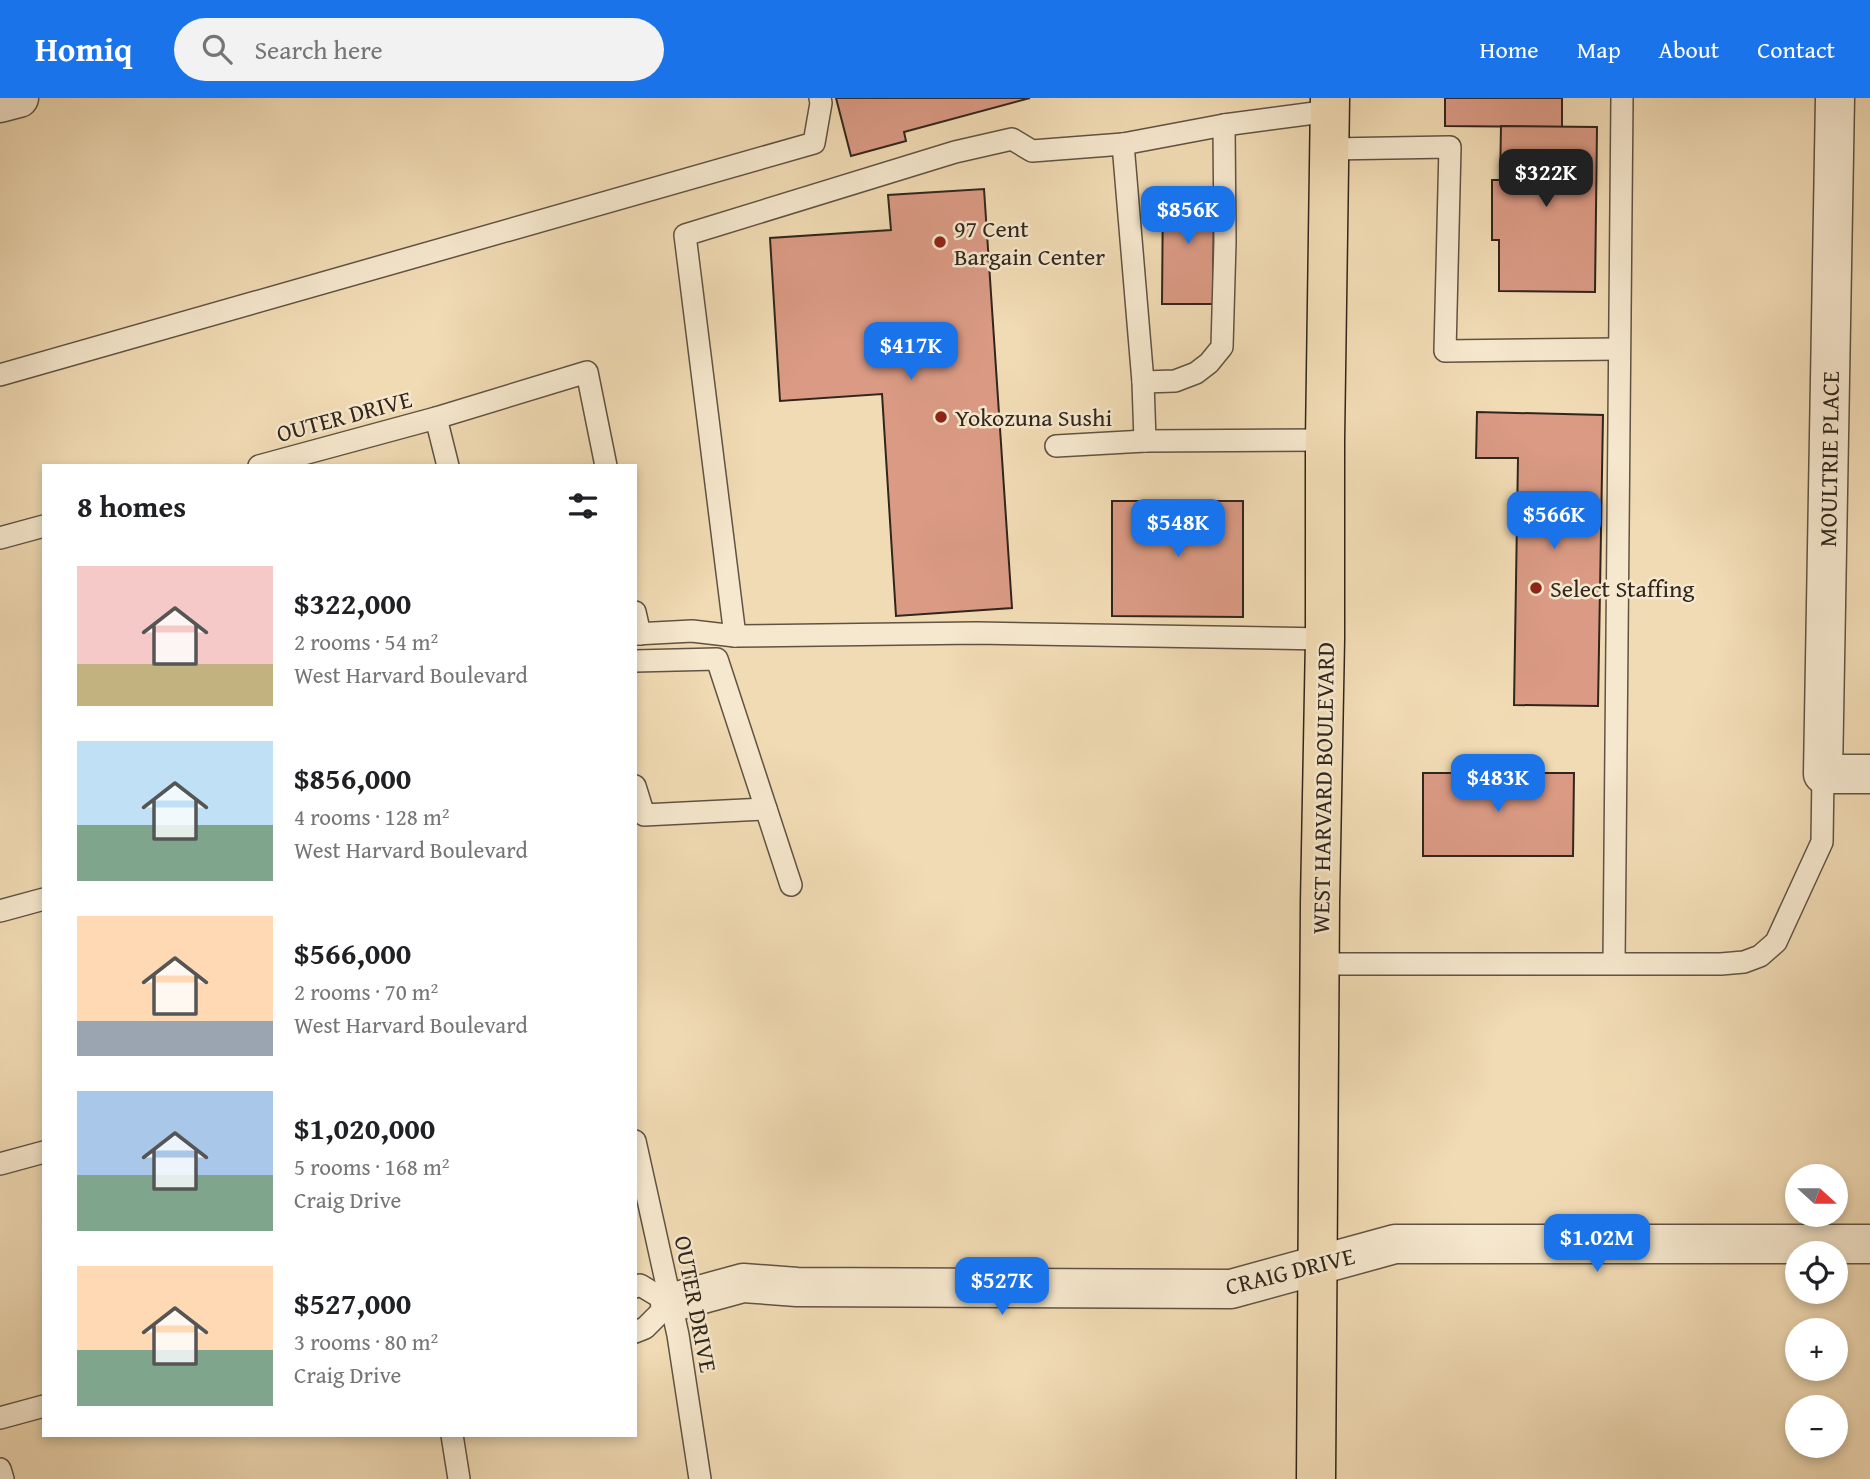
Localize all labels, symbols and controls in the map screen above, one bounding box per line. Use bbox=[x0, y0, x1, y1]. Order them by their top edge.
search box bbox=[174, 18, 664, 81]
text: Homiq bbox=[35, 25, 132, 73]
icon: search bbox=[198, 30, 236, 68]
text: Search here bbox=[254, 30, 383, 69]
text: Home bbox=[1480, 32, 1539, 67]
text: Map bbox=[1577, 32, 1621, 67]
text: About bbox=[1659, 32, 1719, 67]
text: Contact bbox=[1757, 32, 1835, 67]
pin: $322K bbox=[1497, 150, 1595, 209]
text: $322K bbox=[1515, 155, 1577, 188]
pin: $856K bbox=[1139, 186, 1237, 246]
text: $856K bbox=[1157, 192, 1219, 225]
place label: 97 Cent Bargain Center bbox=[954, 211, 1105, 274]
marker: 97 Cent Bargain Center bbox=[932, 234, 948, 250]
pin: $417K bbox=[862, 322, 960, 382]
text: $417K bbox=[880, 328, 942, 361]
street label: MOULTRIE PLACE bbox=[1810, 371, 1848, 547]
street label: OUTER DRIVE bbox=[272, 381, 416, 451]
place label: Yokozuna Sushi bbox=[955, 400, 1112, 435]
marker: Yokozuna Sushi bbox=[933, 409, 949, 425]
text: 8 homes bbox=[77, 484, 186, 528]
icon: filters bbox=[564, 487, 602, 525]
pin: $566K bbox=[1505, 491, 1603, 551]
text: $566K bbox=[1523, 497, 1585, 530]
pin: $548K bbox=[1129, 500, 1227, 559]
text: $548K bbox=[1147, 505, 1209, 538]
place label: Select Staffing bbox=[1550, 571, 1695, 606]
marker: Select Staffing bbox=[1528, 580, 1544, 596]
text: $322,000 bbox=[294, 581, 411, 625]
icon: home bbox=[133, 594, 217, 678]
text: 2 rooms · 54 m² bbox=[294, 625, 438, 658]
street label: WEST HARVARD BOULEVARD bbox=[1303, 642, 1343, 934]
text: West Harvard Boulevard bbox=[294, 658, 528, 691]
pin: $483K bbox=[1449, 754, 1547, 814]
text: $856,000 bbox=[294, 756, 411, 800]
text: $483K bbox=[1467, 760, 1529, 793]
icon: home bbox=[133, 769, 217, 853]
text: 4 rooms · 128 m² bbox=[294, 800, 449, 833]
text: West Harvard Boulevard bbox=[294, 833, 528, 866]
text: $566,000 bbox=[294, 931, 411, 975]
icon: home bbox=[133, 944, 217, 1028]
text: 2 rooms · 70 m² bbox=[294, 975, 438, 1008]
text: West Harvard Boulevard bbox=[294, 1008, 528, 1041]
text: $1,020,000 bbox=[294, 1106, 435, 1150]
icon: home bbox=[133, 1119, 217, 1203]
text: 5 rooms · 168 m² bbox=[294, 1150, 449, 1183]
north arrow bbox=[1785, 1164, 1848, 1227]
map controls bbox=[1785, 1164, 1848, 1458]
text: Craig Drive bbox=[294, 1183, 401, 1216]
pin: $1.02M bbox=[1540, 1214, 1654, 1274]
text: $1.02M bbox=[1560, 1220, 1634, 1253]
street label: OUTER DRIVE bbox=[666, 1233, 726, 1375]
street label: CRAIG DRIVE bbox=[1222, 1238, 1358, 1304]
button: locate bbox=[1785, 1241, 1848, 1304]
pin: $527K bbox=[953, 1258, 1051, 1317]
text: $527K bbox=[971, 1263, 1033, 1296]
text: $527,000 bbox=[294, 1281, 411, 1325]
icon: home bbox=[133, 1294, 217, 1378]
button: + bbox=[1785, 1318, 1848, 1381]
text: 3 rooms · 80 m² bbox=[294, 1325, 438, 1358]
text: Craig Drive bbox=[294, 1358, 401, 1391]
button: − bbox=[1785, 1395, 1848, 1458]

